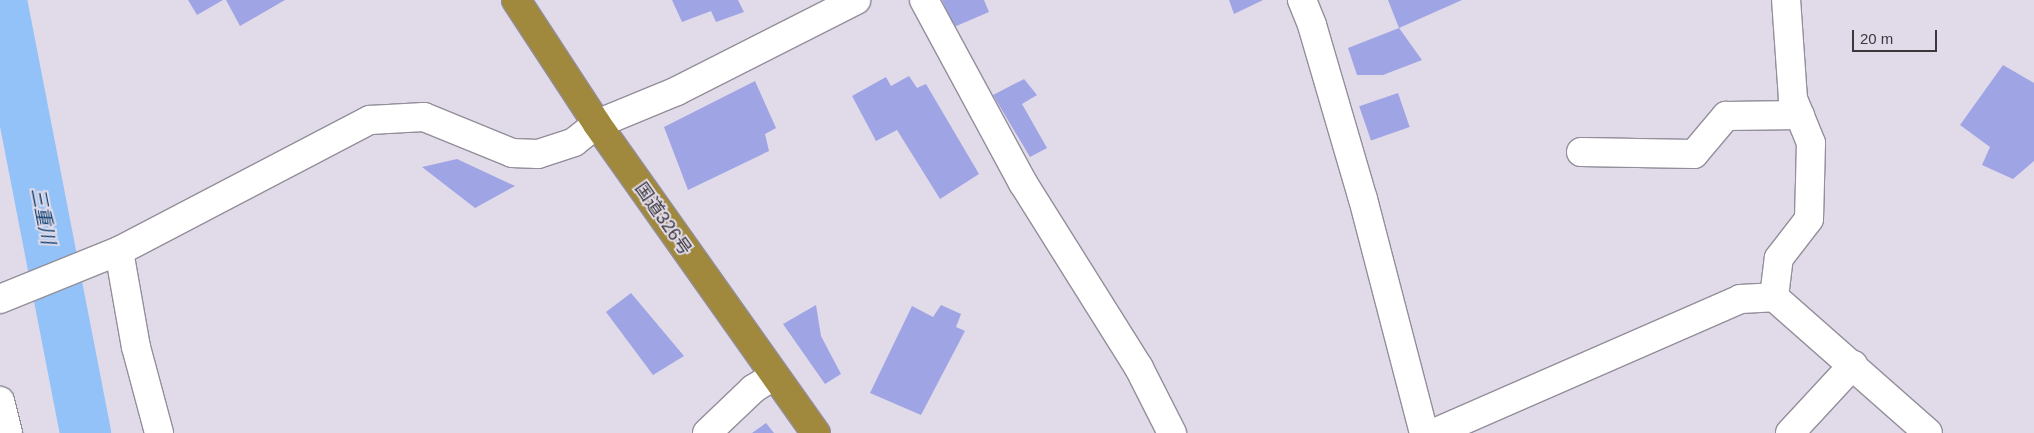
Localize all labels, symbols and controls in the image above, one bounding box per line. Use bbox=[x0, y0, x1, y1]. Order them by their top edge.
scale bar bbox=[1854, 20, 1939, 52]
text: 20 m bbox=[1860, 30, 1893, 47]
street label: 国道326号 bbox=[630, 178, 696, 260]
water label: 三重川 bbox=[26, 186, 60, 246]

